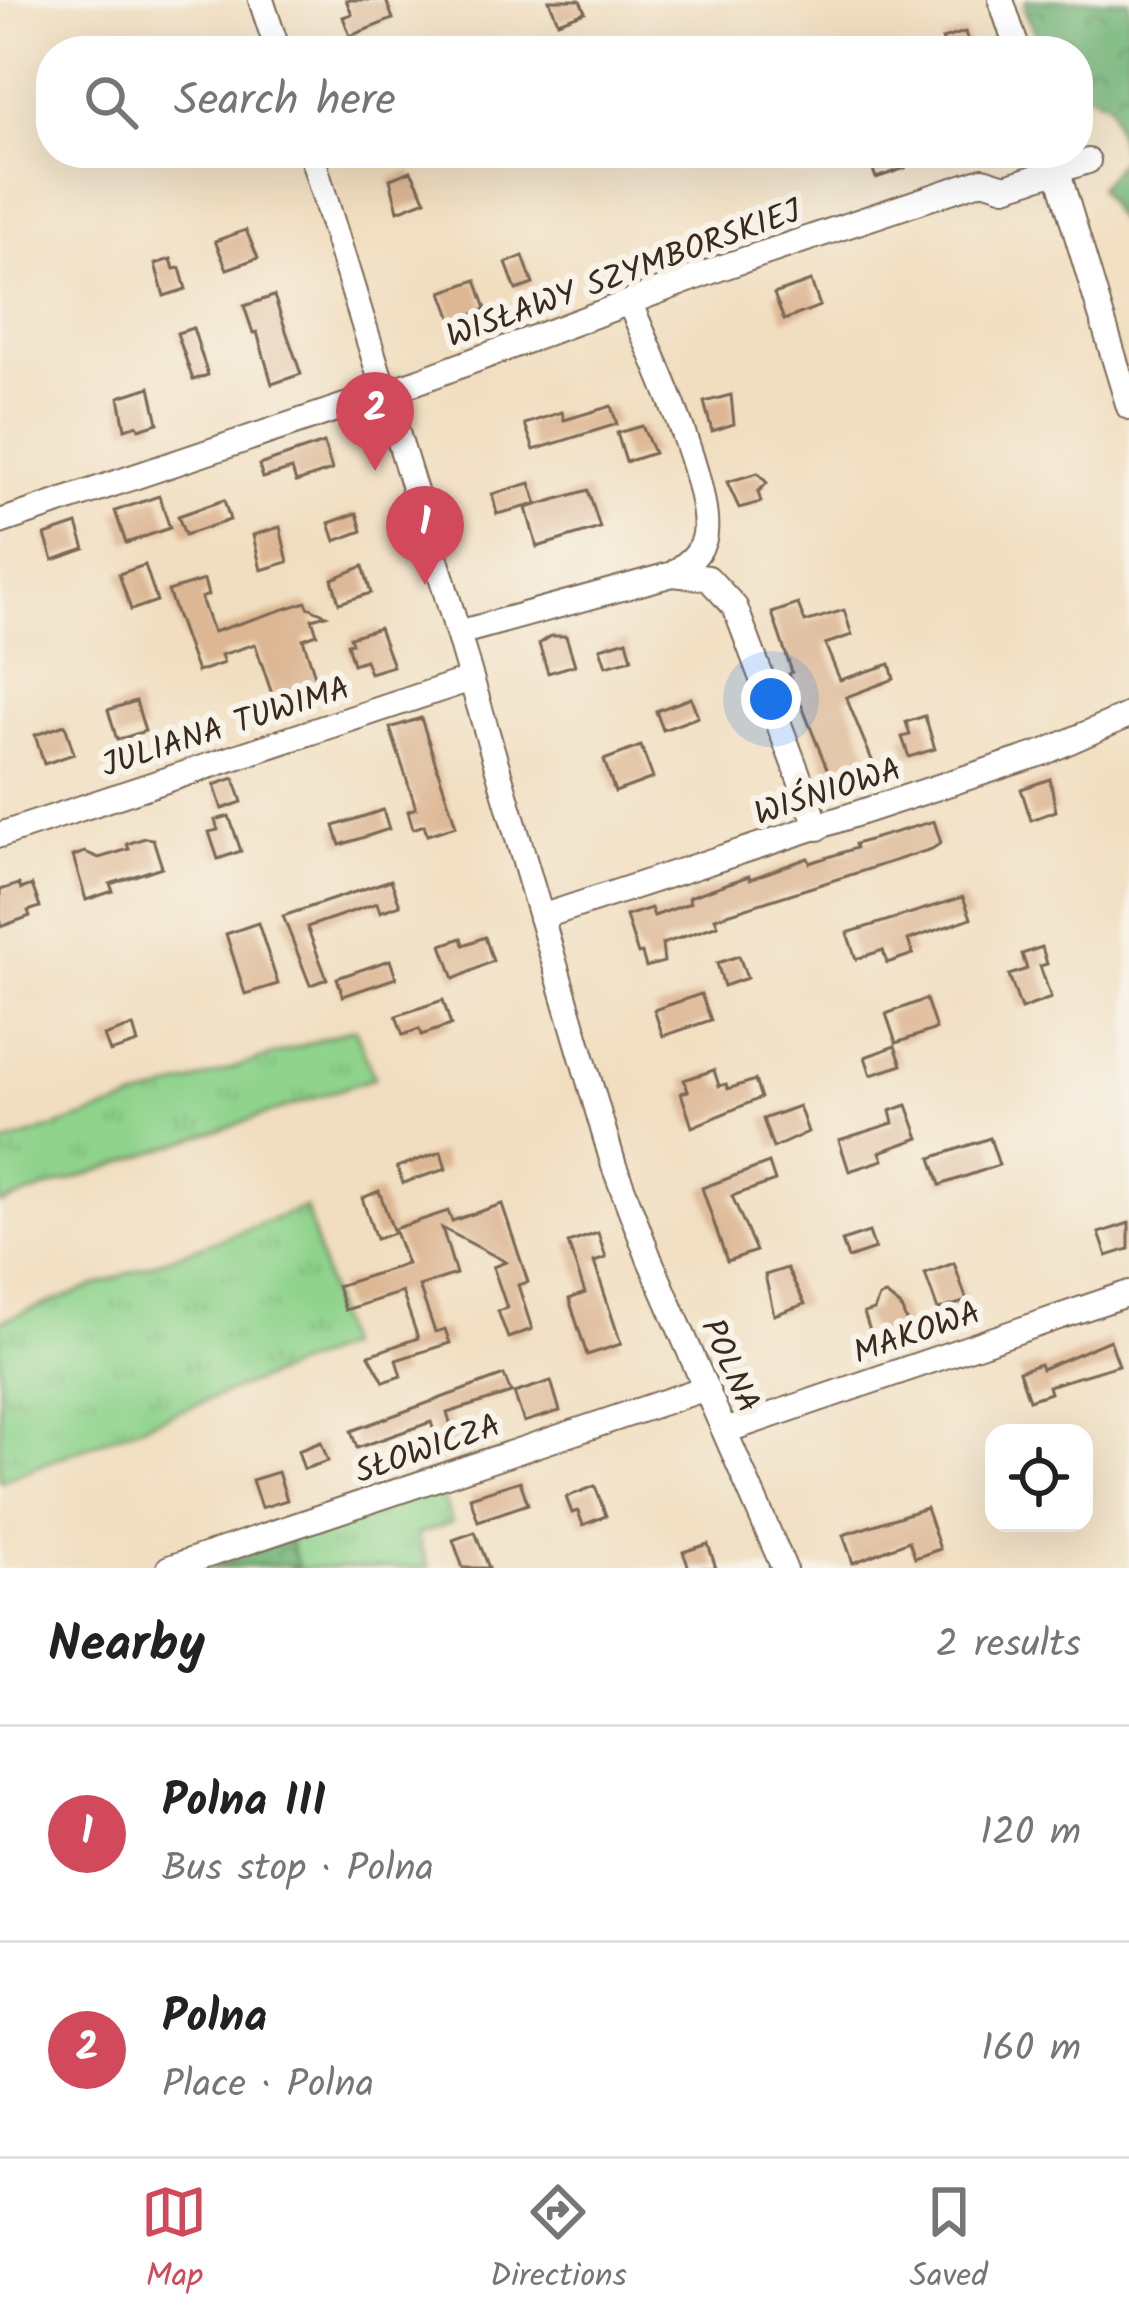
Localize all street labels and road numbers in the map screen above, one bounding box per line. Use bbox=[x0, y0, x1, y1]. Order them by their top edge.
street label: WISŁAWY SZYMBORSKIEJ bbox=[439, 186, 811, 364]
street label: JULIANA TUWIMA bbox=[95, 663, 357, 793]
street label: WIŚNIOWA bbox=[748, 745, 909, 842]
street label: MAKOWA bbox=[846, 1288, 988, 1381]
street label: POLNA bbox=[685, 1311, 773, 1422]
street label: SŁOWICZA bbox=[348, 1401, 508, 1500]

